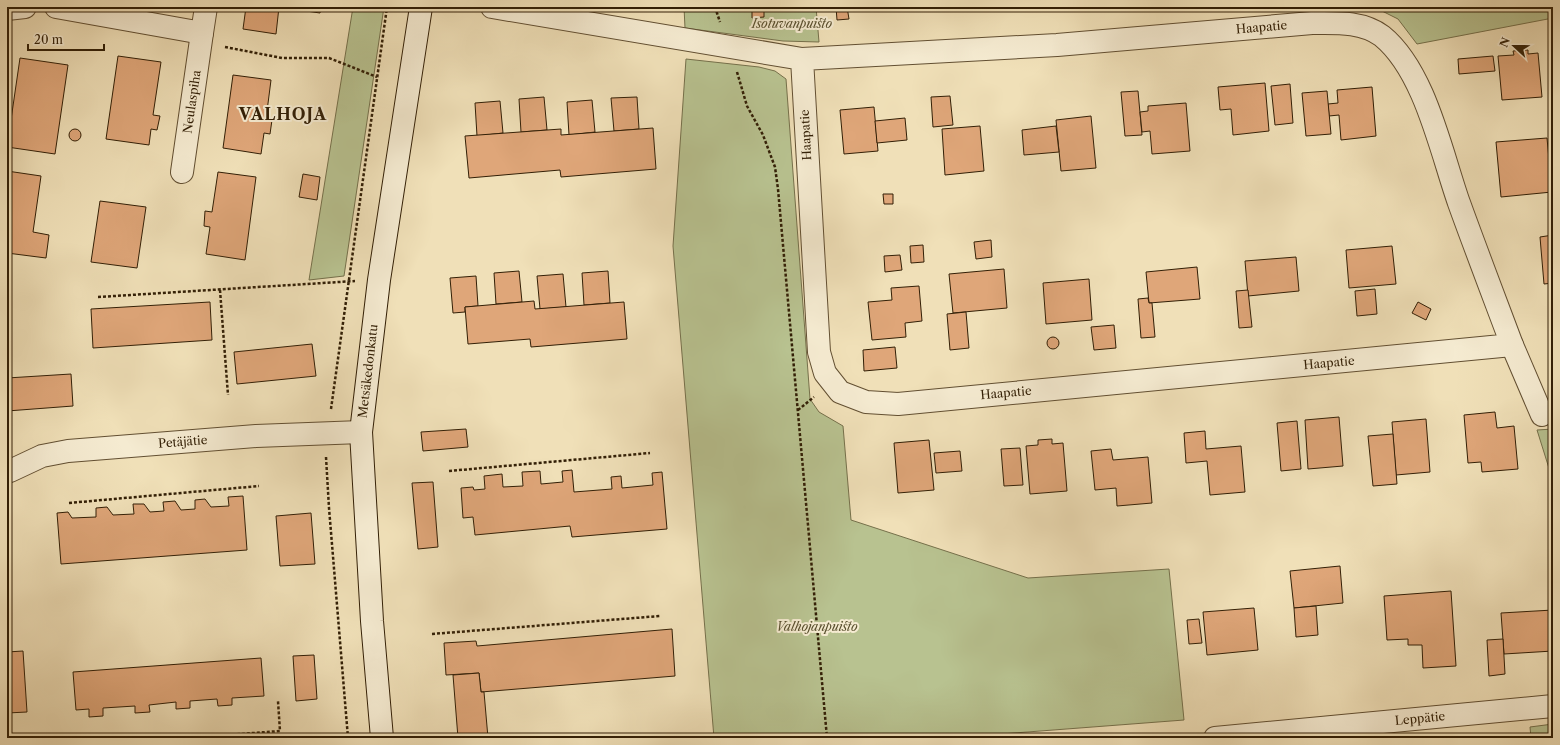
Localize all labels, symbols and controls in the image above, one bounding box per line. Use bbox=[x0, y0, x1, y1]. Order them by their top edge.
park label: Isotuvanpuisto bbox=[751, 16, 833, 31]
street label: Haapatie bbox=[1235, 17, 1288, 37]
scale bar bbox=[28, 26, 104, 52]
north arrow bbox=[1494, 26, 1534, 66]
text: 20 m bbox=[34, 32, 63, 47]
text: N bbox=[1496, 35, 1513, 49]
street label: Neulaspiha bbox=[180, 68, 204, 134]
district label: VALHOJA bbox=[238, 104, 327, 124]
street label: Haapatie bbox=[797, 109, 814, 161]
street label: Metsäkedonkatu bbox=[355, 323, 381, 419]
street label: Haapatie bbox=[1303, 353, 1355, 372]
street label: Haapatie bbox=[980, 383, 1032, 402]
street label: Petäjätie bbox=[158, 432, 208, 451]
park label: Valhojanpuisto bbox=[776, 619, 858, 634]
street label: Leppätie bbox=[1394, 708, 1446, 728]

